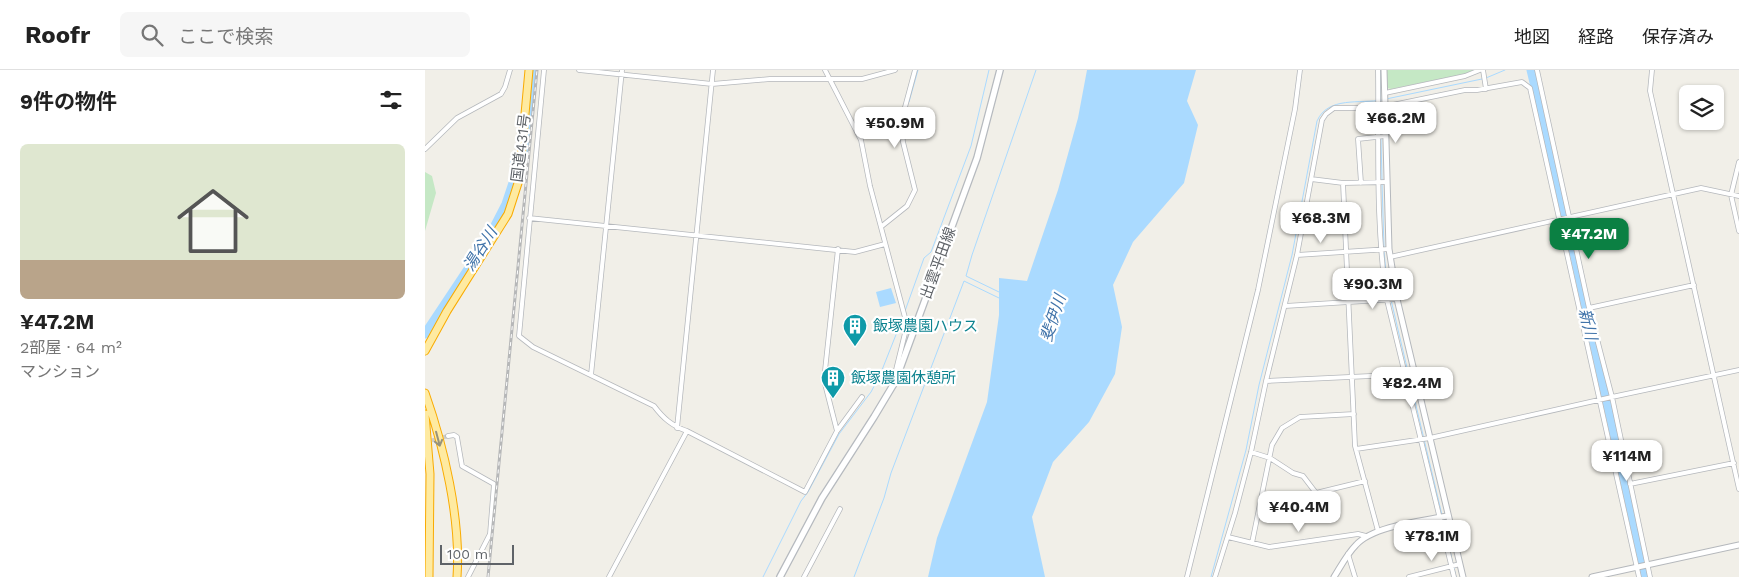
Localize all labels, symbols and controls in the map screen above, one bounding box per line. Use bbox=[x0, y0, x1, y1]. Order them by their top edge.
search box bbox=[120, 12, 470, 57]
text: Roofr bbox=[25, 21, 90, 49]
icon: search bbox=[138, 21, 166, 49]
text: ここで検索 bbox=[178, 25, 273, 48]
text: 地図 bbox=[1514, 26, 1550, 47]
text: 経路 bbox=[1578, 26, 1614, 47]
text: 保存済み bbox=[1642, 26, 1714, 47]
map controls bbox=[1679, 85, 1724, 130]
button: layers bbox=[1679, 85, 1724, 130]
icon: filters bbox=[377, 86, 405, 114]
text: 9件の物件 bbox=[20, 89, 117, 114]
pin: ¥66.2M bbox=[1355, 102, 1437, 144]
pin: ¥50.9M bbox=[854, 106, 936, 149]
text: ¥66.2M bbox=[1366, 108, 1426, 127]
street label: 国道431号 bbox=[508, 113, 534, 183]
text: ¥50.9M bbox=[865, 113, 925, 132]
icon: home bbox=[168, 176, 258, 266]
pin: ¥68.3M bbox=[1280, 202, 1362, 244]
text: ¥68.3M bbox=[1291, 208, 1351, 227]
pin: ¥47.2M bbox=[1548, 218, 1630, 260]
water label: 湯谷川 bbox=[459, 222, 502, 274]
text: ¥47.2M bbox=[1561, 224, 1617, 243]
street label: 出雲平田線 bbox=[917, 225, 959, 301]
pin: ¥90.3M bbox=[1332, 268, 1414, 310]
text: ¥90.3M bbox=[1343, 274, 1403, 293]
water label: 斐伊川 bbox=[1037, 290, 1070, 344]
water label: 新川 bbox=[1575, 306, 1601, 344]
text: ¥47.2M bbox=[20, 309, 94, 334]
building icon: 飯塚農園ハウス bbox=[842, 313, 868, 347]
place label: 飯塚農園ハウス bbox=[873, 317, 978, 335]
text: 2部屋 · 64 m² bbox=[20, 338, 122, 357]
text: マンション bbox=[20, 362, 100, 381]
building icon: 飯塚農園休憩所 bbox=[820, 365, 846, 399]
pin: ¥82.4M bbox=[1371, 366, 1453, 409]
place label: 飯塚農園休憩所 bbox=[851, 369, 956, 387]
text: ¥82.4M bbox=[1382, 373, 1442, 392]
one-way arrow bbox=[434, 431, 443, 447]
pin: ¥114M bbox=[1592, 440, 1662, 482]
text: ¥114M bbox=[1602, 446, 1652, 465]
pin: ¥40.4M bbox=[1258, 490, 1340, 533]
text: ¥40.4M bbox=[1269, 497, 1329, 516]
pin: ¥78.1M bbox=[1391, 520, 1473, 562]
text: ¥78.1M bbox=[1405, 526, 1459, 545]
scale bar bbox=[440, 542, 514, 565]
text: 100 m bbox=[447, 546, 488, 562]

